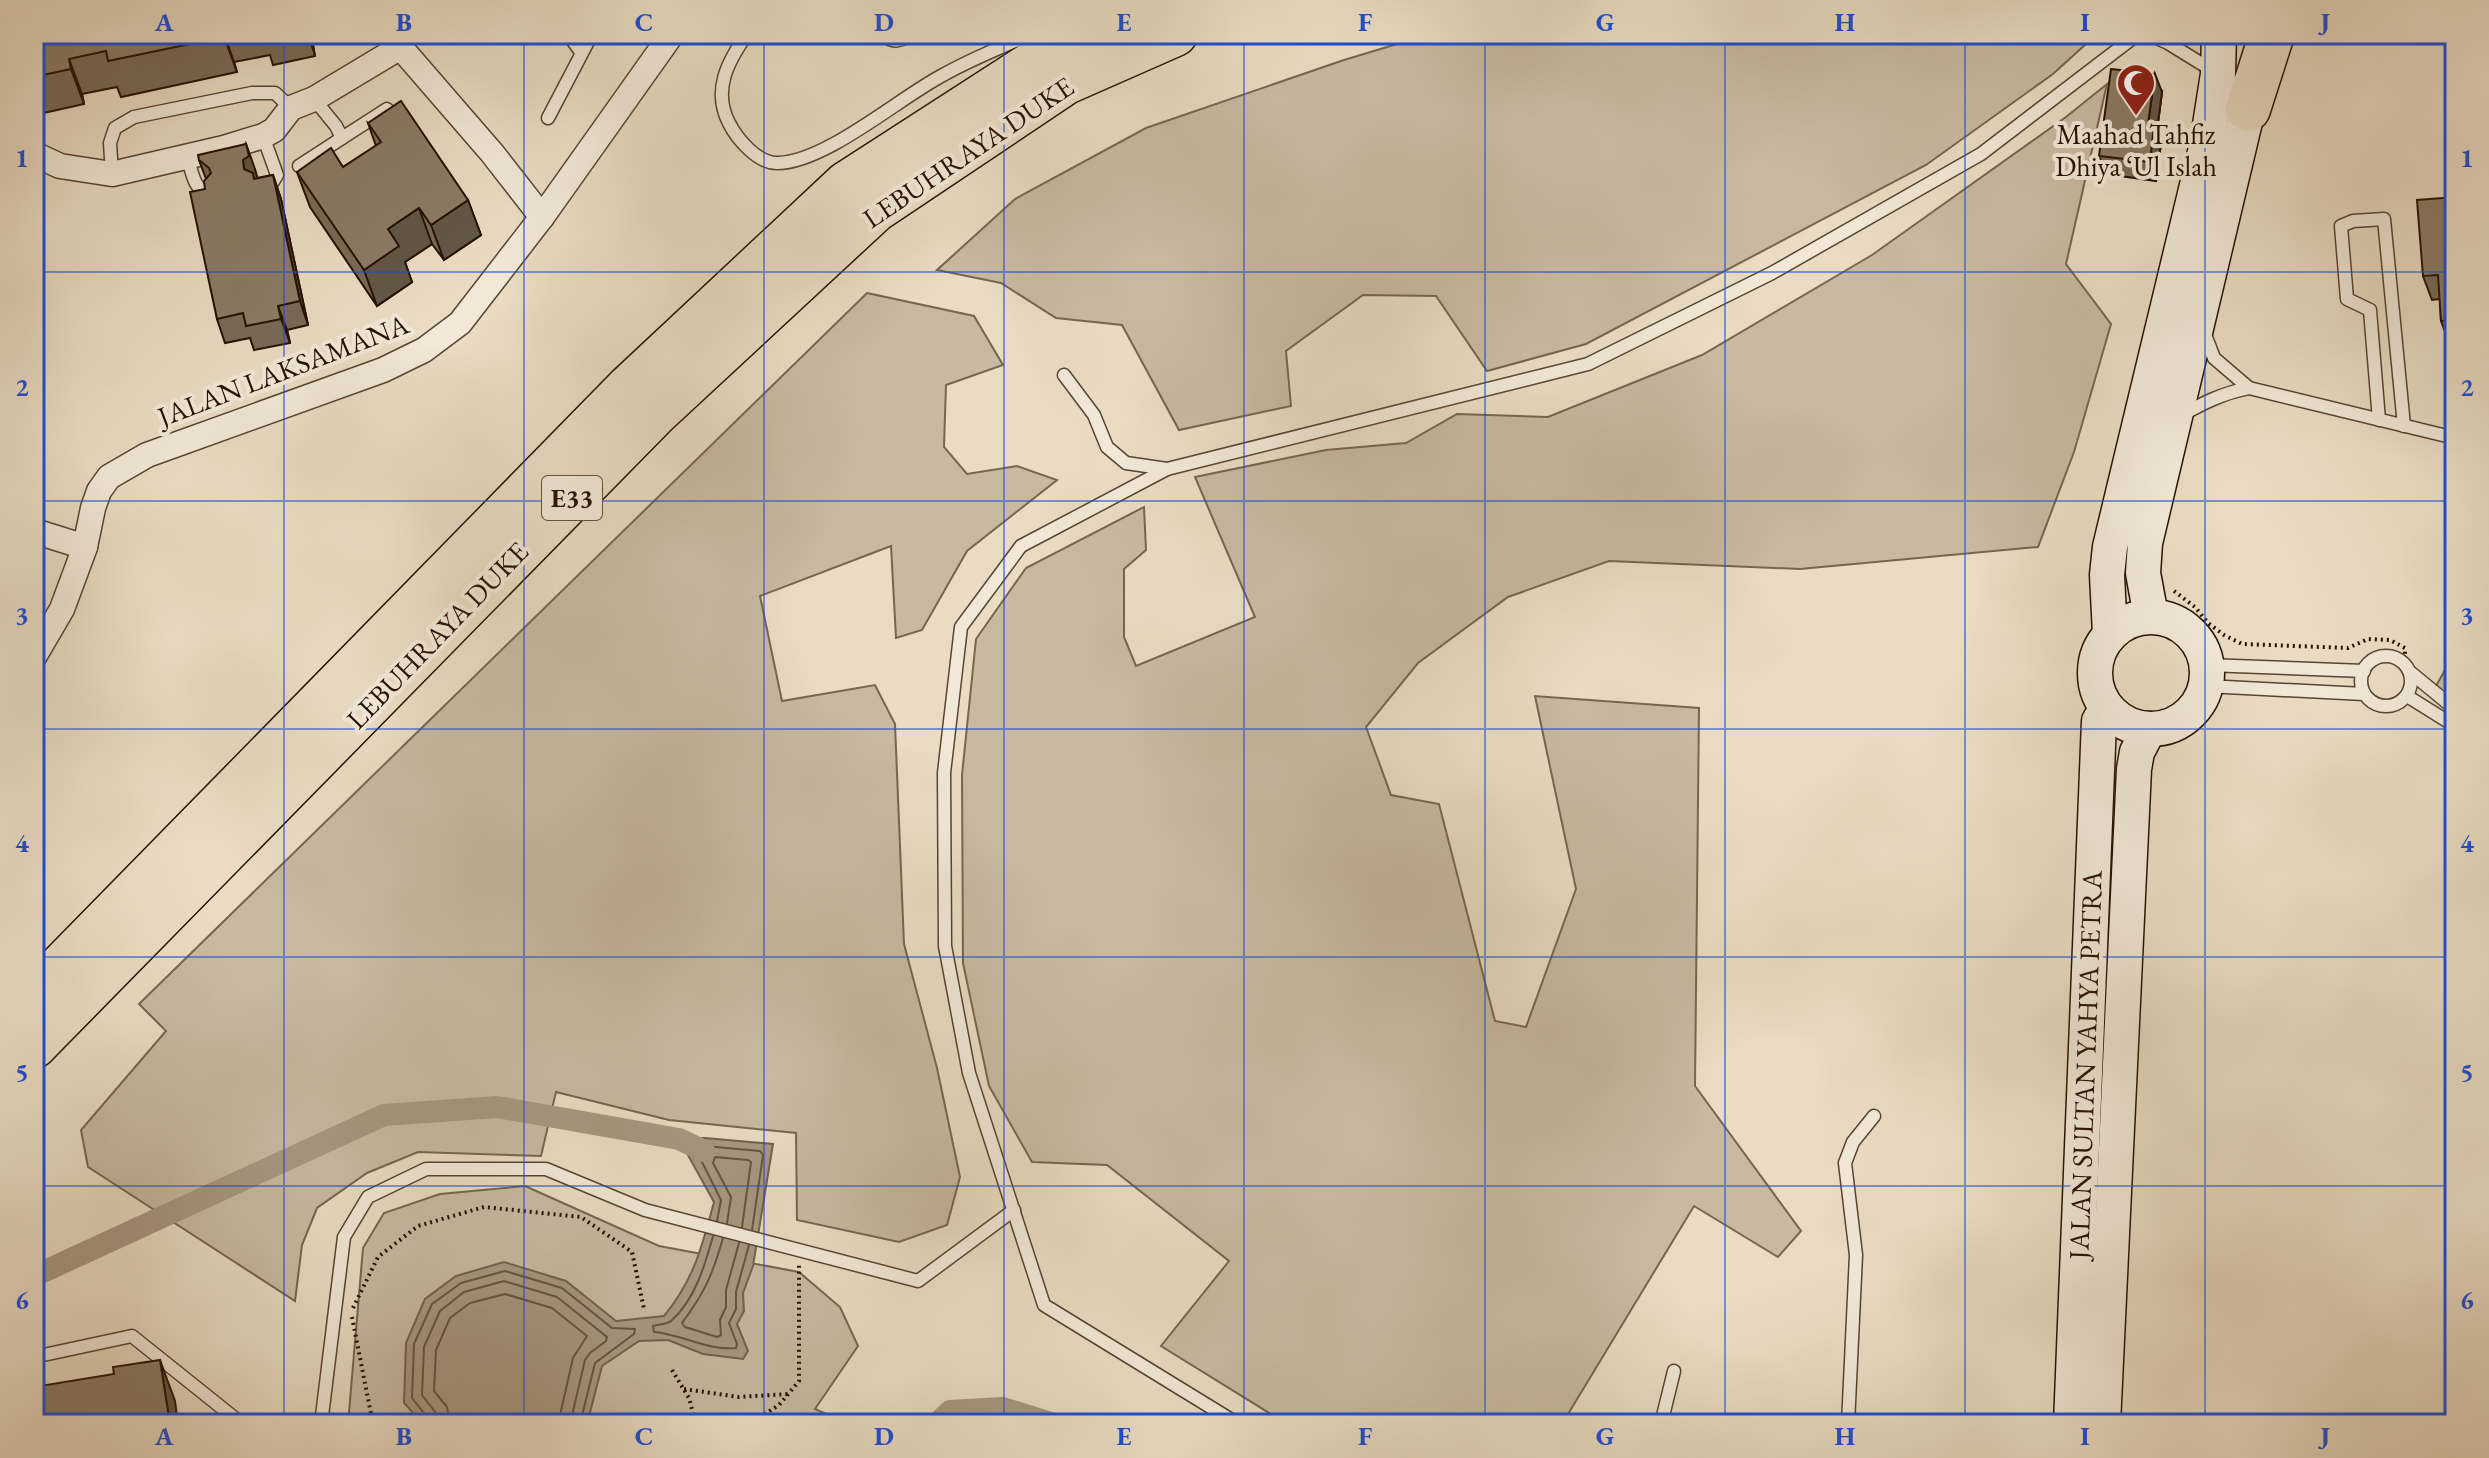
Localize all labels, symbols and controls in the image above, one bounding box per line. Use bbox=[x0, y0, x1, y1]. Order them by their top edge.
text: A bbox=[154, 5, 174, 39]
text: B bbox=[396, 5, 412, 39]
text: C bbox=[635, 5, 653, 39]
text: D bbox=[874, 5, 894, 39]
text: E bbox=[1117, 5, 1132, 39]
text: F bbox=[1358, 5, 1372, 39]
text: G bbox=[1596, 5, 1615, 39]
text: H bbox=[1835, 5, 1856, 39]
text: I bbox=[2080, 5, 2090, 39]
text: J bbox=[2317, 5, 2330, 39]
mosque icon: Maahad Tahfiz Dhiya ‘Ul Islah bbox=[2115, 62, 2157, 117]
street label: LEBUHRAYA DUKE bbox=[856, 68, 1080, 236]
place label: Maahad Tahfiz Dhiya ‘Ul Islah bbox=[2055, 116, 2217, 184]
text: 1 bbox=[15, 141, 29, 175]
text: 1 bbox=[2460, 141, 2474, 175]
street label: JALAN LAKSAMANA bbox=[151, 305, 414, 435]
text: 2 bbox=[15, 370, 29, 404]
text: 2 bbox=[2460, 370, 2474, 404]
road number: E33 bbox=[542, 476, 602, 520]
street label: LEBUHRAYA DUKE bbox=[338, 534, 536, 736]
text: 3 bbox=[15, 598, 29, 632]
text: 3 bbox=[2460, 598, 2474, 632]
text: 4 bbox=[15, 826, 29, 860]
text: 4 bbox=[2460, 826, 2474, 860]
street label: JALAN SULTAN YAHYA PETRA bbox=[2060, 869, 2110, 1262]
text: 5 bbox=[15, 1055, 29, 1089]
text: 5 bbox=[2460, 1055, 2474, 1089]
text: 6 bbox=[15, 1283, 29, 1317]
text: 6 bbox=[2460, 1283, 2474, 1317]
text: A bbox=[154, 1419, 174, 1453]
text: B bbox=[396, 1419, 412, 1453]
text: C bbox=[635, 1419, 653, 1453]
text: D bbox=[874, 1419, 894, 1453]
text: E bbox=[1117, 1419, 1132, 1453]
text: F bbox=[1358, 1419, 1372, 1453]
text: G bbox=[1596, 1419, 1615, 1453]
text: H bbox=[1835, 1419, 1856, 1453]
text: I bbox=[2080, 1419, 2090, 1453]
text: J bbox=[2317, 1419, 2330, 1453]

